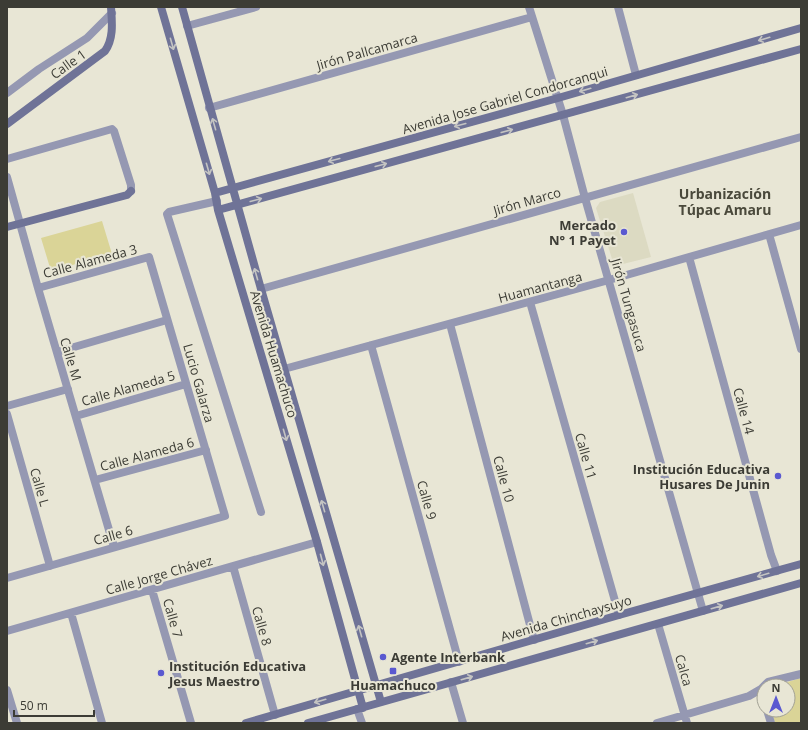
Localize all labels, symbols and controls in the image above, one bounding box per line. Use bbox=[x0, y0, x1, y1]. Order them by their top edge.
street label: Jirón Pallcamarca bbox=[312, 28, 420, 75]
one-way arrow bbox=[757, 36, 770, 43]
one-way arrow bbox=[169, 38, 176, 51]
street label: Calle 1 bbox=[46, 45, 90, 83]
street label: Avenida Jose Gabriel Condorcanqui bbox=[400, 62, 610, 138]
one-way arrow bbox=[578, 87, 591, 94]
one-way arrow bbox=[625, 92, 638, 99]
one-way arrow bbox=[210, 117, 217, 130]
one-way arrow bbox=[453, 122, 466, 129]
one-way arrow bbox=[500, 127, 513, 134]
one-way arrow bbox=[328, 157, 341, 164]
one-way arrow bbox=[375, 161, 388, 168]
one-way arrow bbox=[205, 163, 212, 176]
street label: Jirón Marco bbox=[489, 183, 563, 220]
district label: Urbanización Túpac Amaru bbox=[679, 184, 771, 219]
one-way arrow bbox=[249, 196, 262, 203]
place label: Mercado N° 1 Payet bbox=[549, 216, 616, 249]
marker: Mercado N° 1 Payet bbox=[619, 227, 629, 237]
street label: Calle Alameda 3 bbox=[41, 240, 139, 282]
street label: Jirón Tungasuca bbox=[607, 254, 651, 354]
one-way arrow bbox=[252, 267, 259, 280]
street label: Huamantanga bbox=[496, 267, 584, 307]
street label: Avenida Huamachuco bbox=[246, 288, 302, 420]
street label: Calle M bbox=[56, 335, 86, 383]
street label: Lucio Galarza bbox=[179, 341, 219, 425]
street label: Calle Alameda 5 bbox=[79, 366, 177, 410]
street label: Calle 14 bbox=[729, 386, 759, 437]
one-way arrow bbox=[282, 428, 289, 441]
street label: Calle 11 bbox=[571, 431, 601, 481]
street label: Calle Alameda 6 bbox=[98, 433, 196, 475]
street label: Calle 10 bbox=[489, 454, 519, 504]
place label: Institución Educativa Husares De Junin bbox=[633, 460, 770, 493]
street label: Calle L bbox=[26, 466, 54, 509]
marker: Institución Educativa Husares De Junin bbox=[773, 471, 783, 481]
street label: Calle 9 bbox=[413, 478, 441, 522]
one-way arrow bbox=[319, 500, 327, 513]
street label: Calle 6 bbox=[91, 521, 135, 549]
street label: Calle Jorge Chávez bbox=[104, 551, 214, 599]
one-way arrow bbox=[319, 553, 326, 566]
one-way arrow bbox=[757, 572, 770, 579]
street label: Avenida Chinchaysuyo bbox=[498, 591, 634, 645]
street label: Calle 7 bbox=[159, 596, 187, 640]
one-way arrow bbox=[710, 603, 723, 610]
street label: Calle 8 bbox=[248, 604, 276, 648]
one-way arrow bbox=[356, 625, 363, 638]
one-way arrow bbox=[585, 638, 598, 646]
place label: Agente Interbank bbox=[391, 648, 506, 666]
marker: Agente Interbank bbox=[378, 652, 388, 662]
street label: Calca bbox=[671, 652, 697, 688]
place label: Institución Educativa Jesus Maestro bbox=[168, 657, 306, 690]
marker: Huamachuco bbox=[388, 666, 398, 676]
marker: Institución Educativa Jesus Maestro bbox=[156, 668, 166, 678]
one-way arrow bbox=[460, 674, 473, 681]
place label: Huamachuco bbox=[350, 676, 436, 694]
north arrow bbox=[756, 678, 796, 718]
text: N bbox=[772, 680, 780, 695]
scale bar bbox=[14, 692, 94, 718]
text: 50 m bbox=[20, 697, 48, 714]
one-way arrow bbox=[314, 698, 327, 705]

